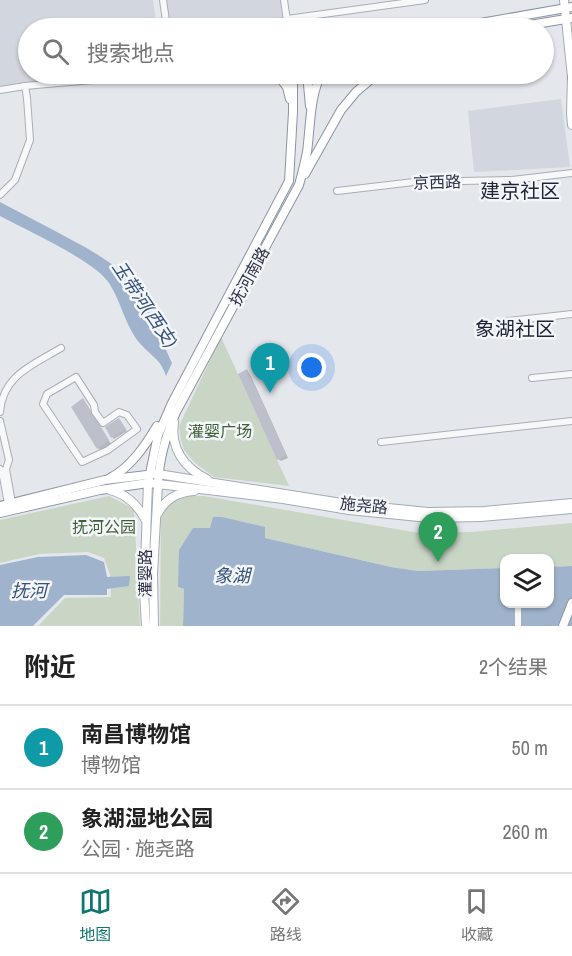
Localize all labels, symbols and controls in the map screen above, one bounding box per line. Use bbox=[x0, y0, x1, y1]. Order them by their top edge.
search box bbox=[18, 18, 554, 84]
icon: search bbox=[39, 35, 72, 68]
text: 搜索地点 bbox=[87, 38, 175, 68]
street label: 京西路 bbox=[413, 170, 461, 194]
district label: 建京社区 bbox=[480, 177, 560, 204]
street label: 抚河南路 bbox=[224, 243, 274, 309]
water label: 玉带河(西支) bbox=[107, 256, 183, 352]
district label: 象湖社区 bbox=[475, 315, 555, 342]
pin: 1 bbox=[250, 344, 290, 393]
your location bbox=[297, 353, 326, 382]
park label: 灌婴广场 bbox=[188, 420, 252, 442]
street label: 施尧路 bbox=[339, 492, 389, 518]
pin: 2 bbox=[418, 512, 458, 562]
park label: 抚河公园 bbox=[72, 516, 136, 538]
street label: 灌婴路 bbox=[134, 549, 156, 597]
map controls bbox=[500, 554, 554, 608]
button: layers bbox=[500, 554, 554, 608]
water label: 象湖 bbox=[214, 563, 253, 588]
water label: 抚河 bbox=[11, 578, 50, 603]
text: 附近 bbox=[24, 649, 76, 684]
text: 2个结果 bbox=[479, 653, 548, 680]
text: 南昌博物馆 bbox=[81, 719, 191, 749]
text: 1 bbox=[39, 734, 48, 761]
text: 50 m bbox=[512, 734, 548, 761]
text: 博物馆 bbox=[81, 751, 141, 778]
text: 象湖湿地公园 bbox=[81, 803, 213, 833]
text: 2 bbox=[39, 818, 48, 845]
text: 260 m bbox=[502, 818, 548, 845]
text: 公园 · 施尧路 bbox=[81, 835, 195, 862]
tab: 地图 bbox=[79, 885, 112, 945]
tab: 路线 bbox=[269, 885, 302, 945]
tab: 收藏 bbox=[460, 885, 493, 945]

